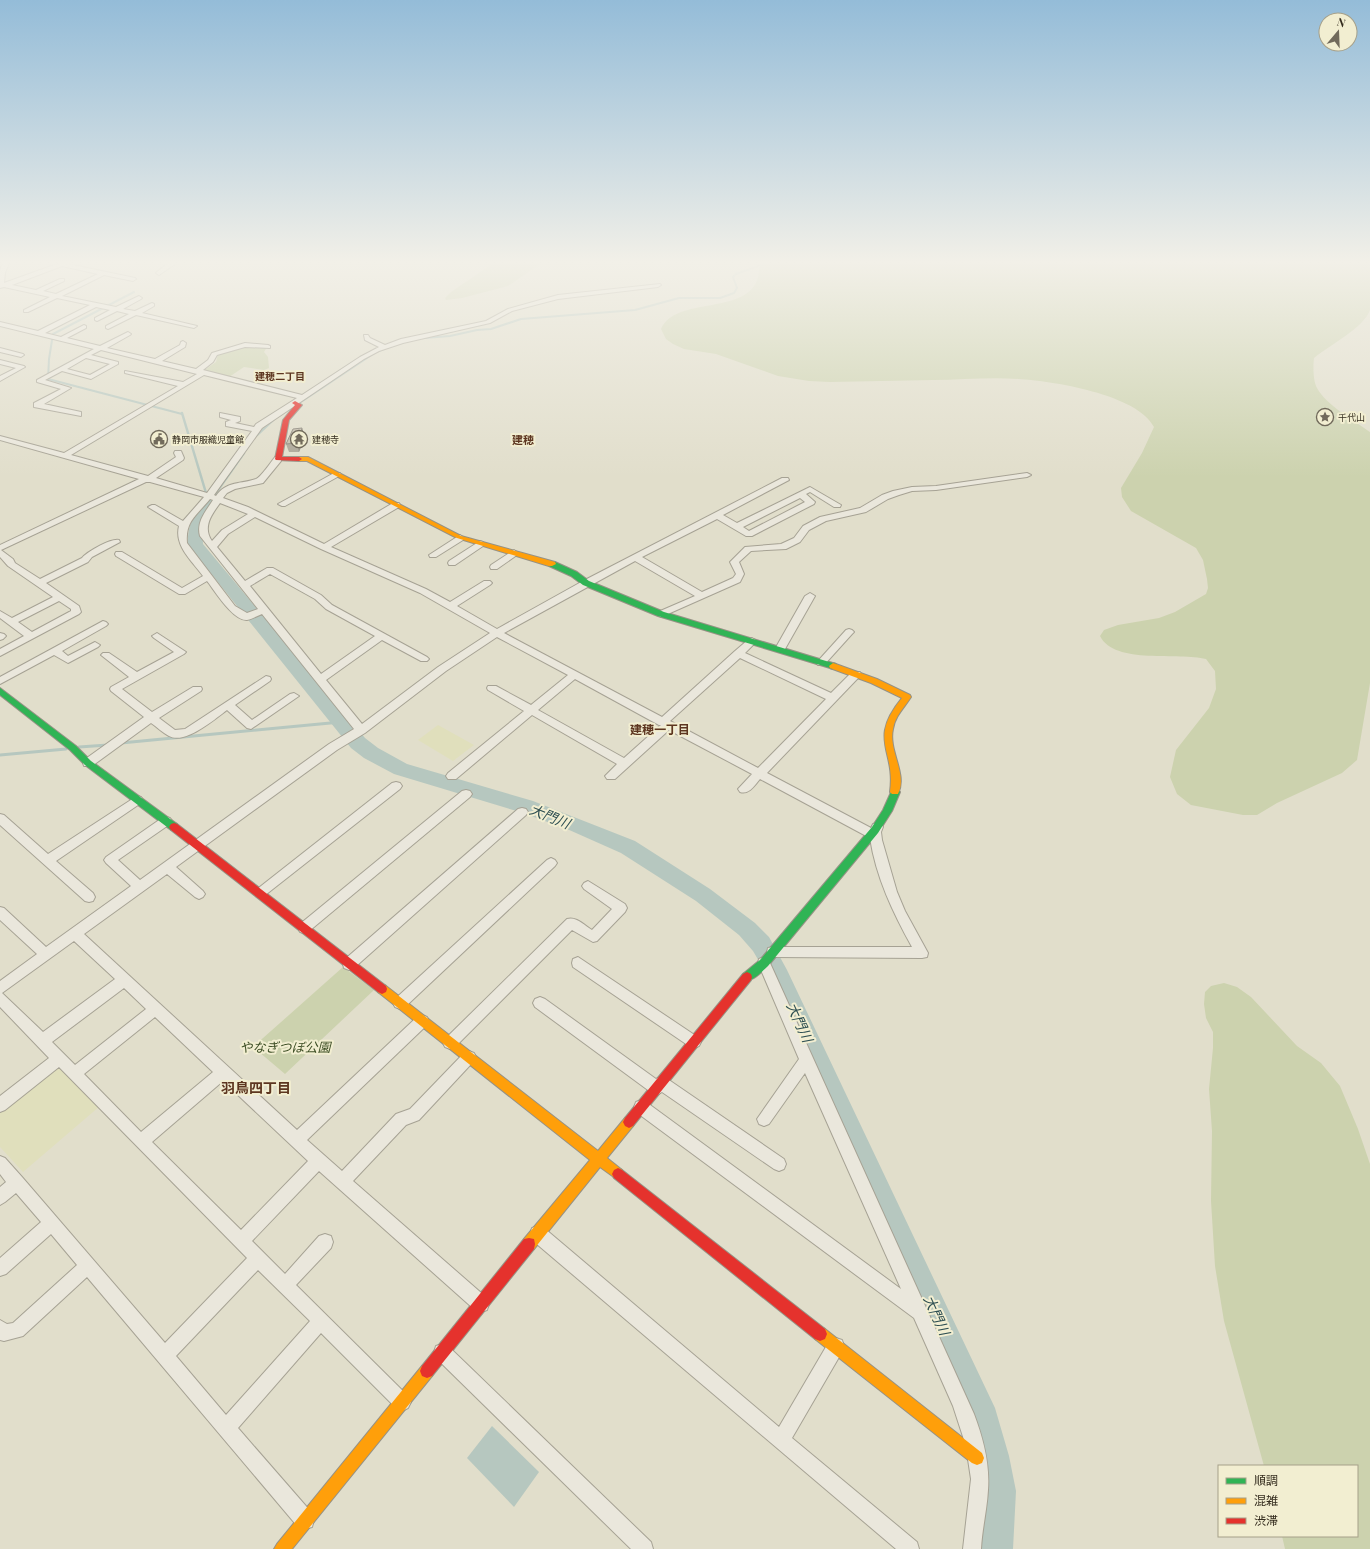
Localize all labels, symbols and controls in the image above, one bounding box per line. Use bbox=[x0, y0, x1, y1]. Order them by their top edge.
north arrow bbox=[1318, 12, 1358, 52]
text: N bbox=[1335, 14, 1348, 30]
district label: 建穂二丁目 bbox=[255, 369, 305, 383]
place icon: 千代山 bbox=[1315, 407, 1335, 427]
place label: 千代山 bbox=[1338, 411, 1365, 423]
public building icon: 静岡市服織児童館 bbox=[149, 429, 169, 449]
temple icon: 建穂寺 bbox=[289, 429, 309, 449]
district label: 建穂 bbox=[512, 432, 534, 447]
place label: 静岡市服織児童館 bbox=[172, 433, 244, 445]
place label: 建穂寺 bbox=[312, 433, 339, 445]
district label: 建穂一丁目 bbox=[630, 721, 690, 737]
water label: 大門川 bbox=[527, 799, 575, 833]
water label: 大門川 bbox=[783, 999, 818, 1047]
park label: やなぎつぼ公園 bbox=[239, 1038, 332, 1055]
district label: 羽鳥四丁目 bbox=[221, 1078, 291, 1097]
water label: 大門川 bbox=[920, 1292, 955, 1340]
legend bbox=[1218, 1465, 1358, 1537]
text: 順調 bbox=[1254, 1472, 1278, 1488]
text: 混雑 bbox=[1254, 1492, 1278, 1508]
text: 渋滞 bbox=[1254, 1512, 1278, 1528]

